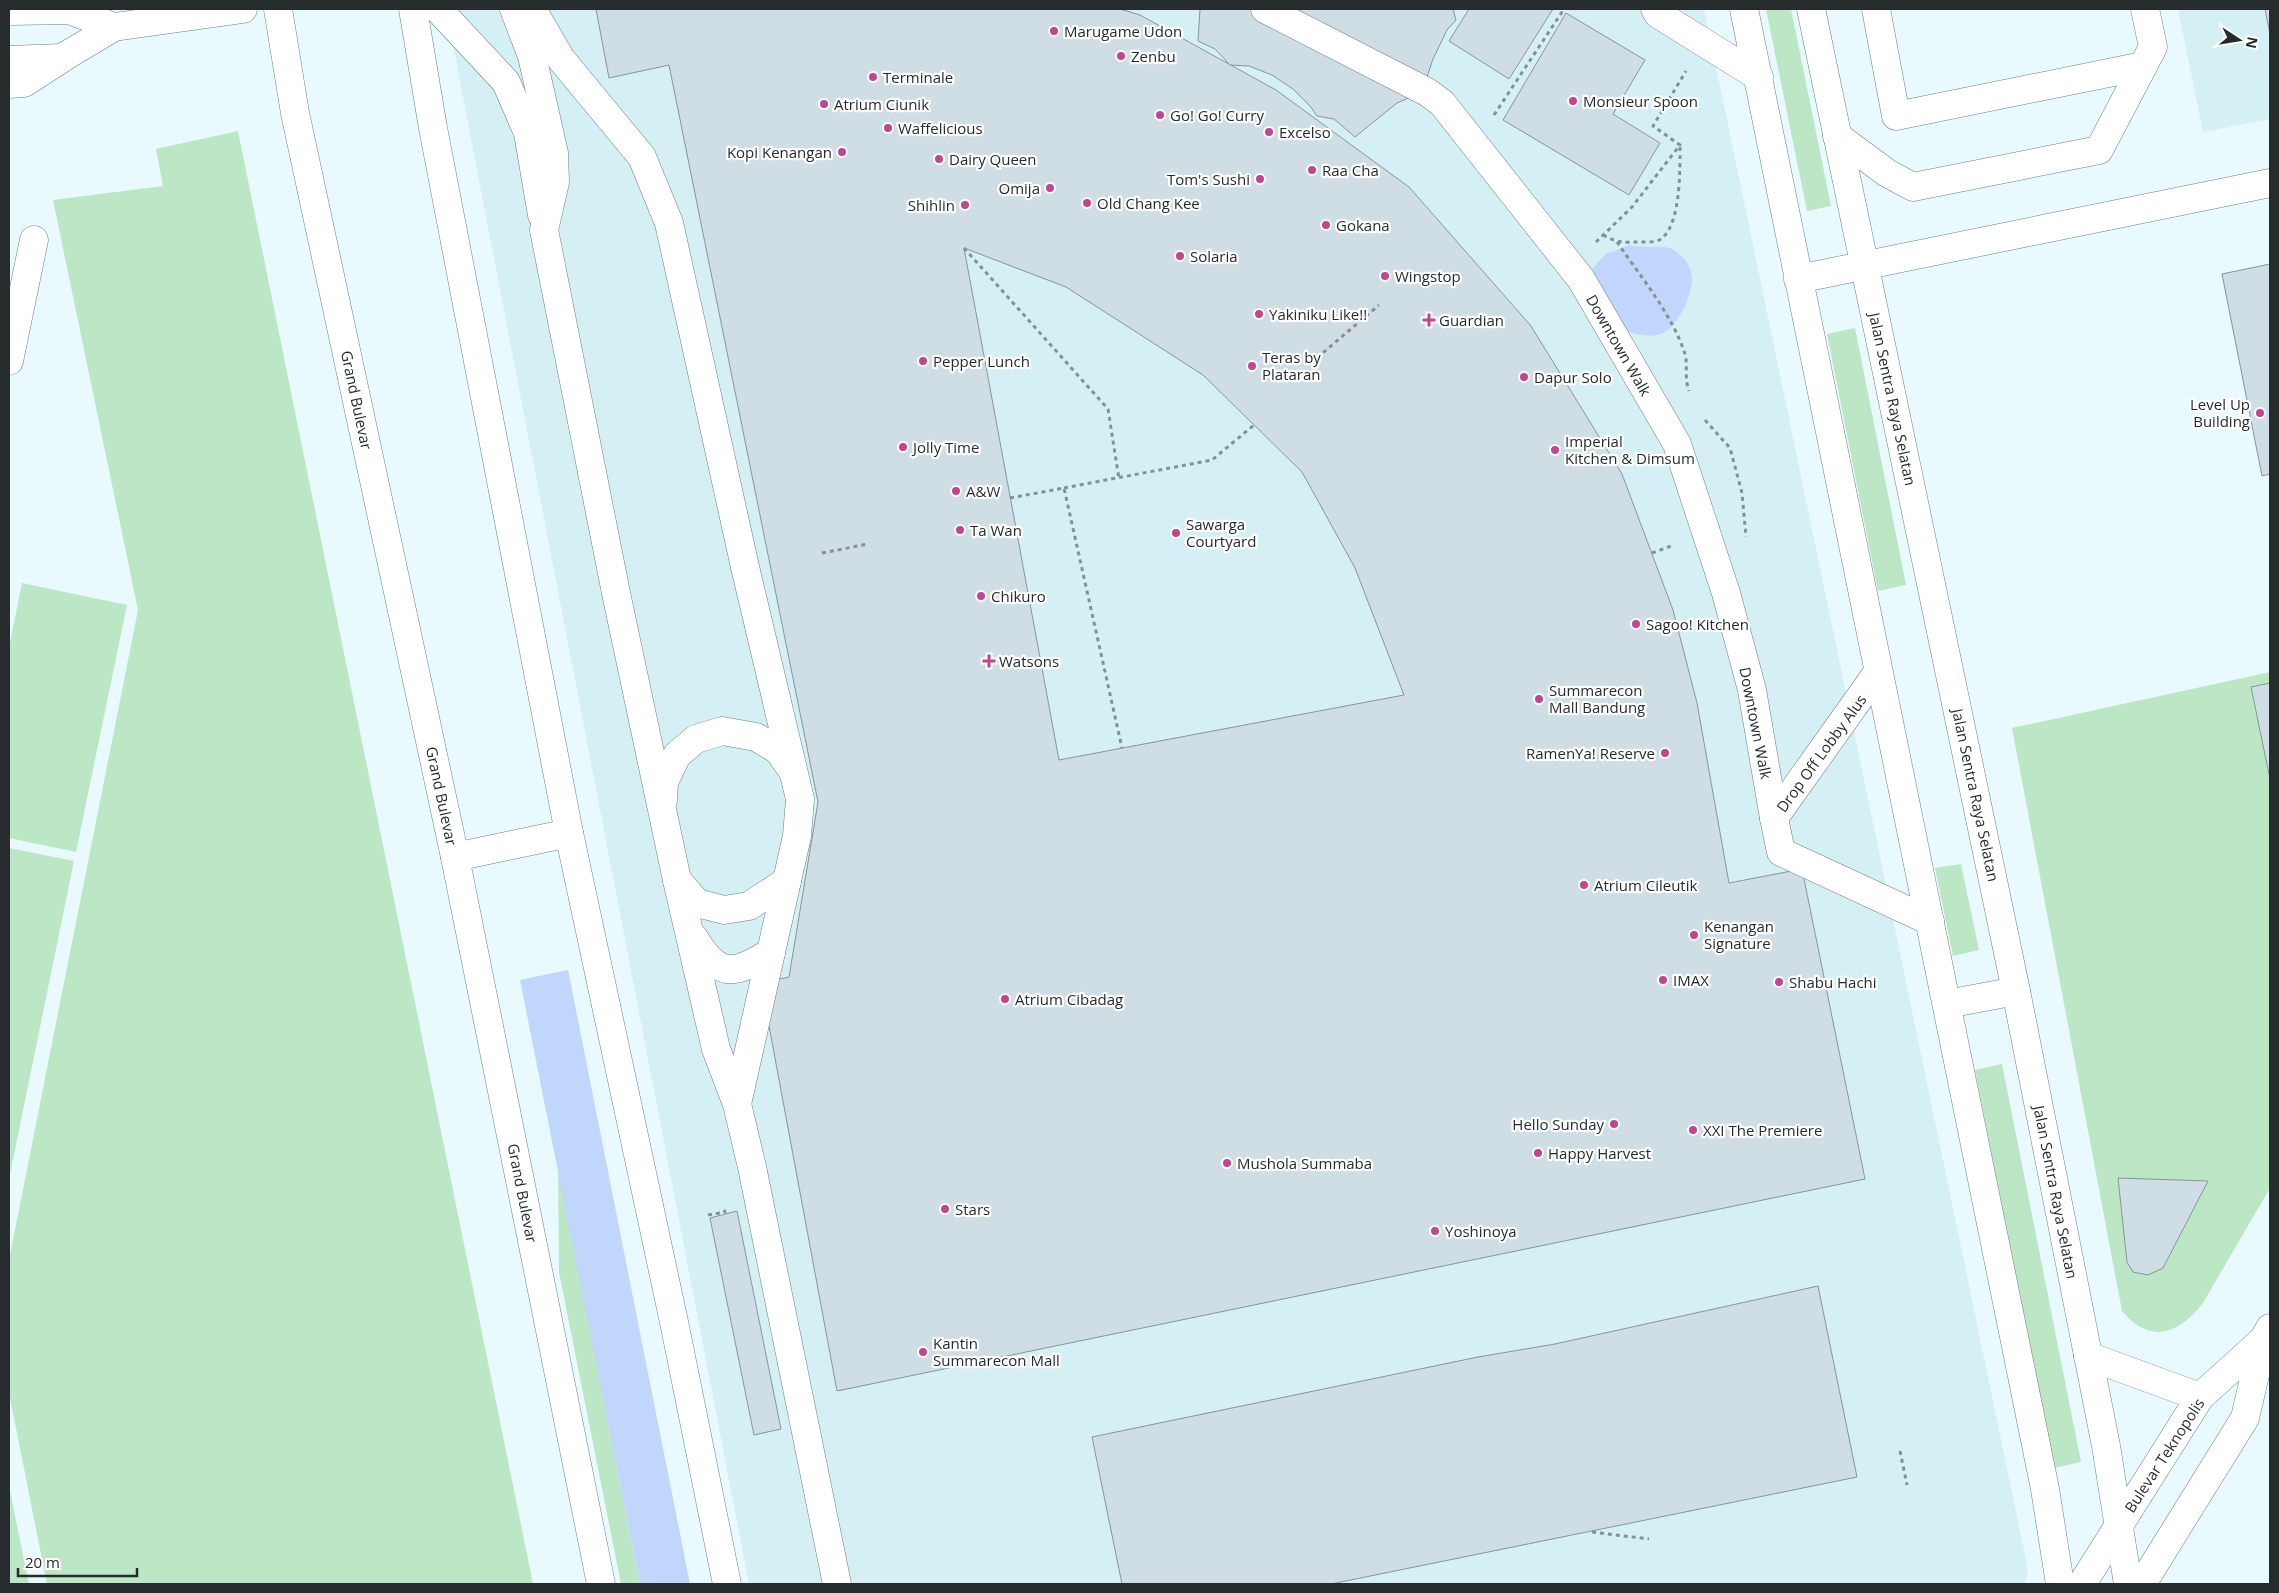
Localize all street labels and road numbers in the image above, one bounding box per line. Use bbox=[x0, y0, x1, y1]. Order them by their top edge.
street label: Downtown Walk bbox=[1582, 291, 1656, 399]
street label: Jalan Sentra Raya Selatan bbox=[1864, 309, 1921, 487]
street label: Grand Bulevar bbox=[337, 349, 377, 451]
street label: Downtown Walk bbox=[1735, 665, 1777, 781]
street label: Drop Off Lobby Alus bbox=[1771, 690, 1871, 816]
street label: Jalan Sentra Raya Selatan bbox=[1947, 705, 2004, 883]
street label: Grand Bulevar bbox=[422, 745, 462, 847]
street label: Jalan Sentra Raya Selatan bbox=[2029, 1102, 2083, 1280]
street label: Grand Bulevar bbox=[504, 1142, 542, 1244]
street label: Bulevar Teknopolis bbox=[2119, 1394, 2209, 1516]

